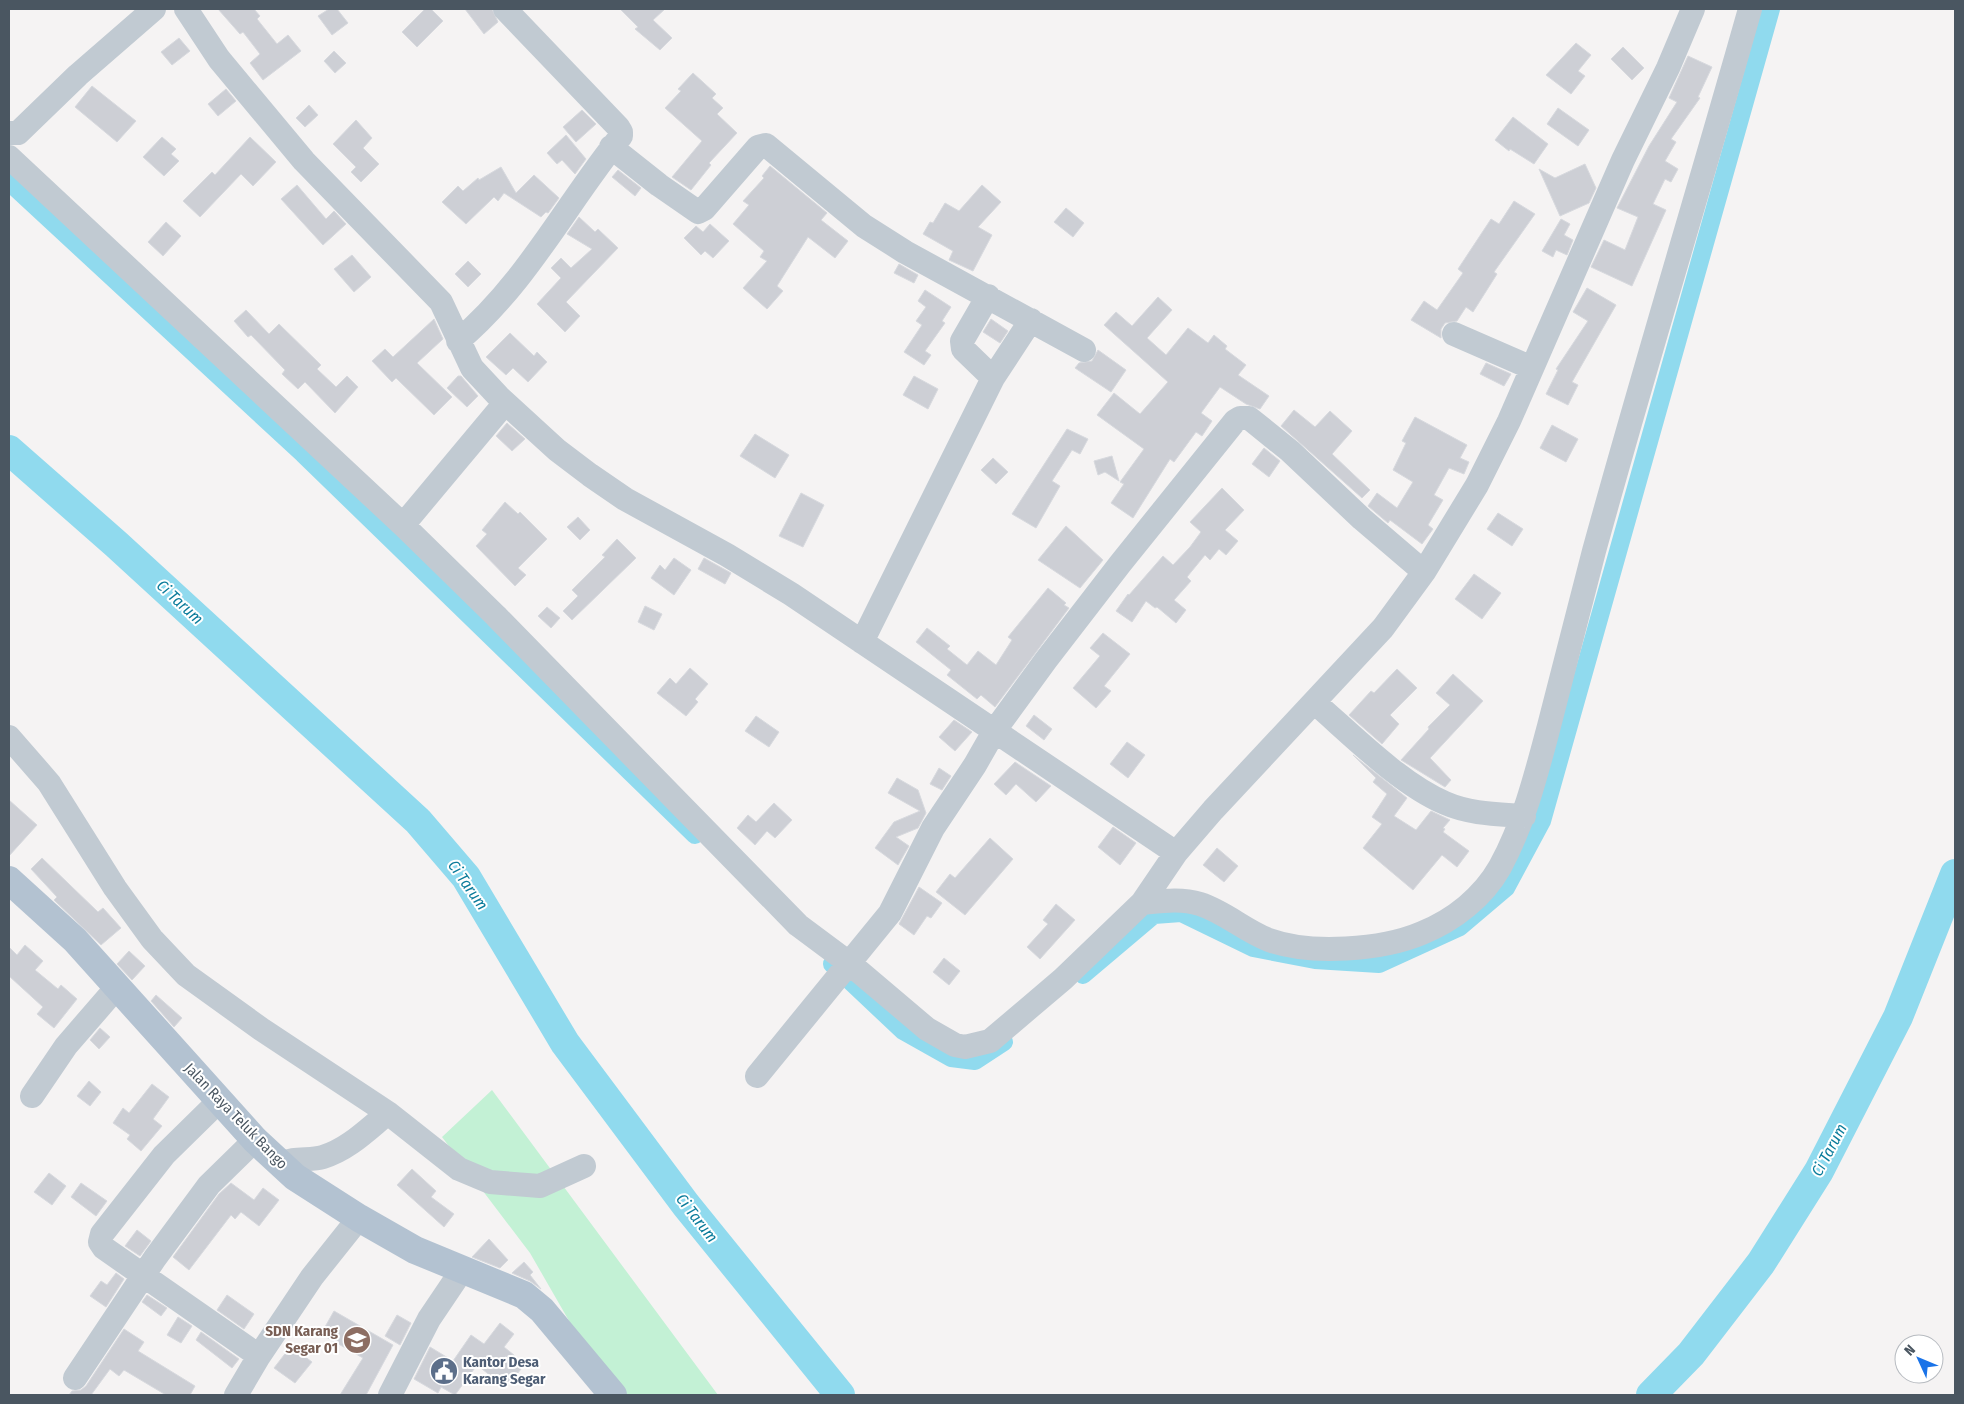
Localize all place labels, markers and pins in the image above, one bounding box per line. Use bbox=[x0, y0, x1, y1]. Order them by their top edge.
place label: SDN Karang Segar 01 bbox=[265, 1322, 339, 1357]
school or university icon: SDN Karang Segar 01 bbox=[342, 1325, 372, 1355]
place label: Kantor Desa Karang Segar bbox=[463, 1353, 546, 1388]
public building icon: Kantor Desa Karang Segar bbox=[429, 1356, 459, 1386]

